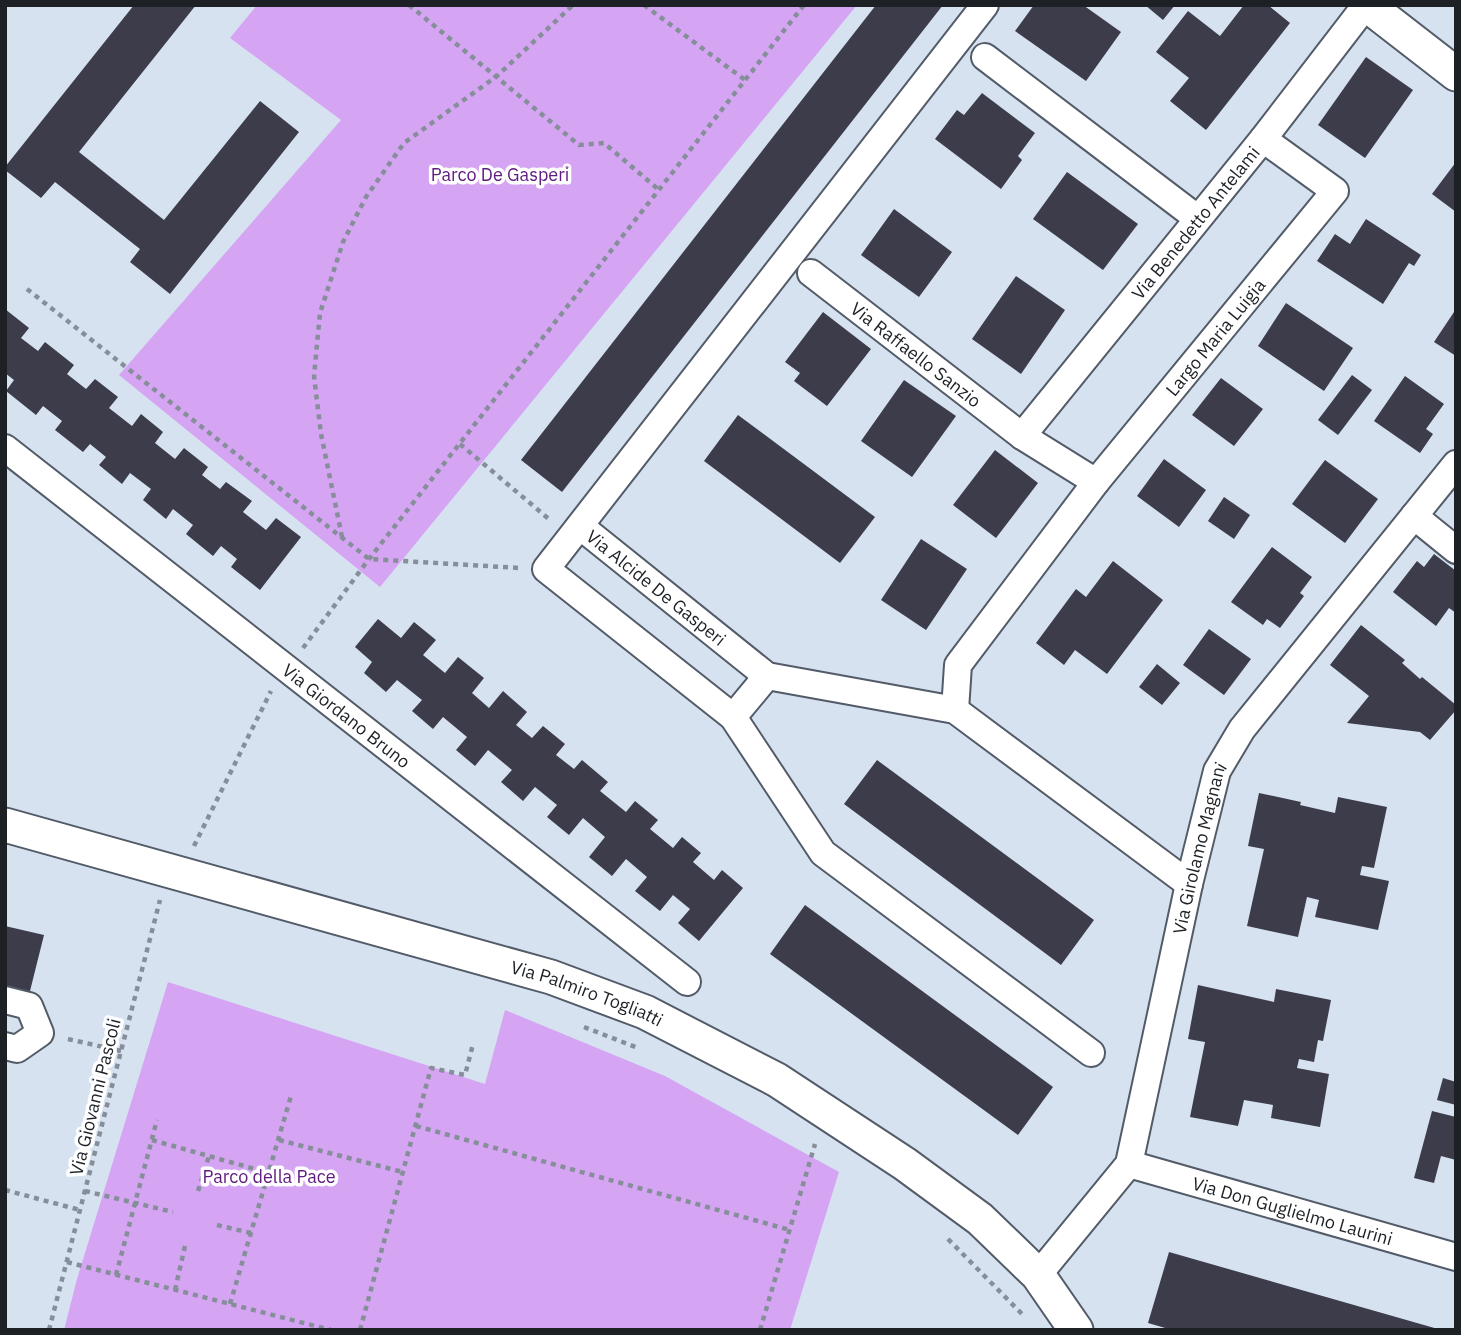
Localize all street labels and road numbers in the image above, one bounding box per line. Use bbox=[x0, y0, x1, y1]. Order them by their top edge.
street label: Via Benedetto Antelami bbox=[1126, 141, 1264, 304]
street label: Largo Maria Luigia bbox=[1160, 273, 1270, 400]
street label: Via Raffaello Sanzio bbox=[846, 297, 986, 412]
street label: Via Alcide De Gasperi bbox=[582, 524, 731, 650]
street label: Via Giordano Bruno bbox=[278, 658, 415, 773]
street label: Via Girolamo Magnani bbox=[1167, 758, 1231, 936]
street label: Via Palmiro Togliatti bbox=[508, 955, 667, 1031]
street label: Via Giovanni Pascoli bbox=[64, 1016, 126, 1178]
street label: Via Don Guglielmo Laurini bbox=[1190, 1171, 1395, 1250]

